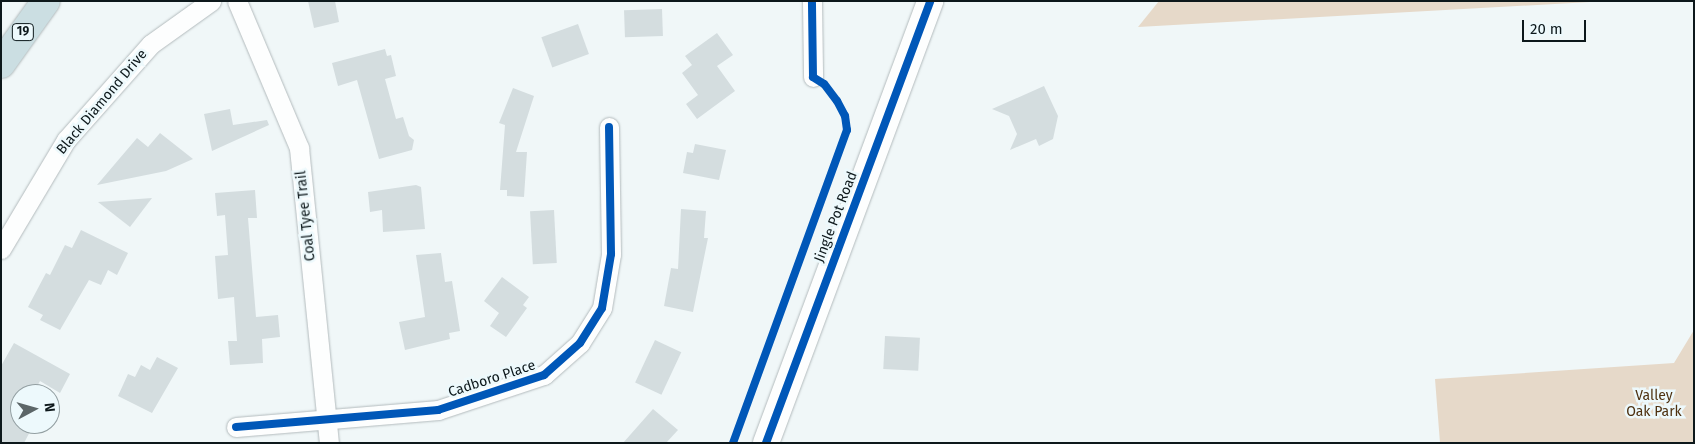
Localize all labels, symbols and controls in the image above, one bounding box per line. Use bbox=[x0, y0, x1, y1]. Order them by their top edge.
scale bar bbox=[1525, 10, 1589, 42]
text: 20 m bbox=[1530, 20, 1563, 38]
road number: 19 bbox=[12, 22, 34, 42]
street label: Black Diamond Drive bbox=[53, 46, 151, 158]
street label: Jingle Pot Road bbox=[811, 169, 861, 265]
street label: Coal Tyee Trail bbox=[293, 170, 319, 262]
street label: Cadboro Place bbox=[446, 357, 538, 401]
north arrow bbox=[10, 384, 60, 434]
park label: Valley Oak Park bbox=[1626, 388, 1682, 421]
text: N bbox=[40, 402, 58, 413]

